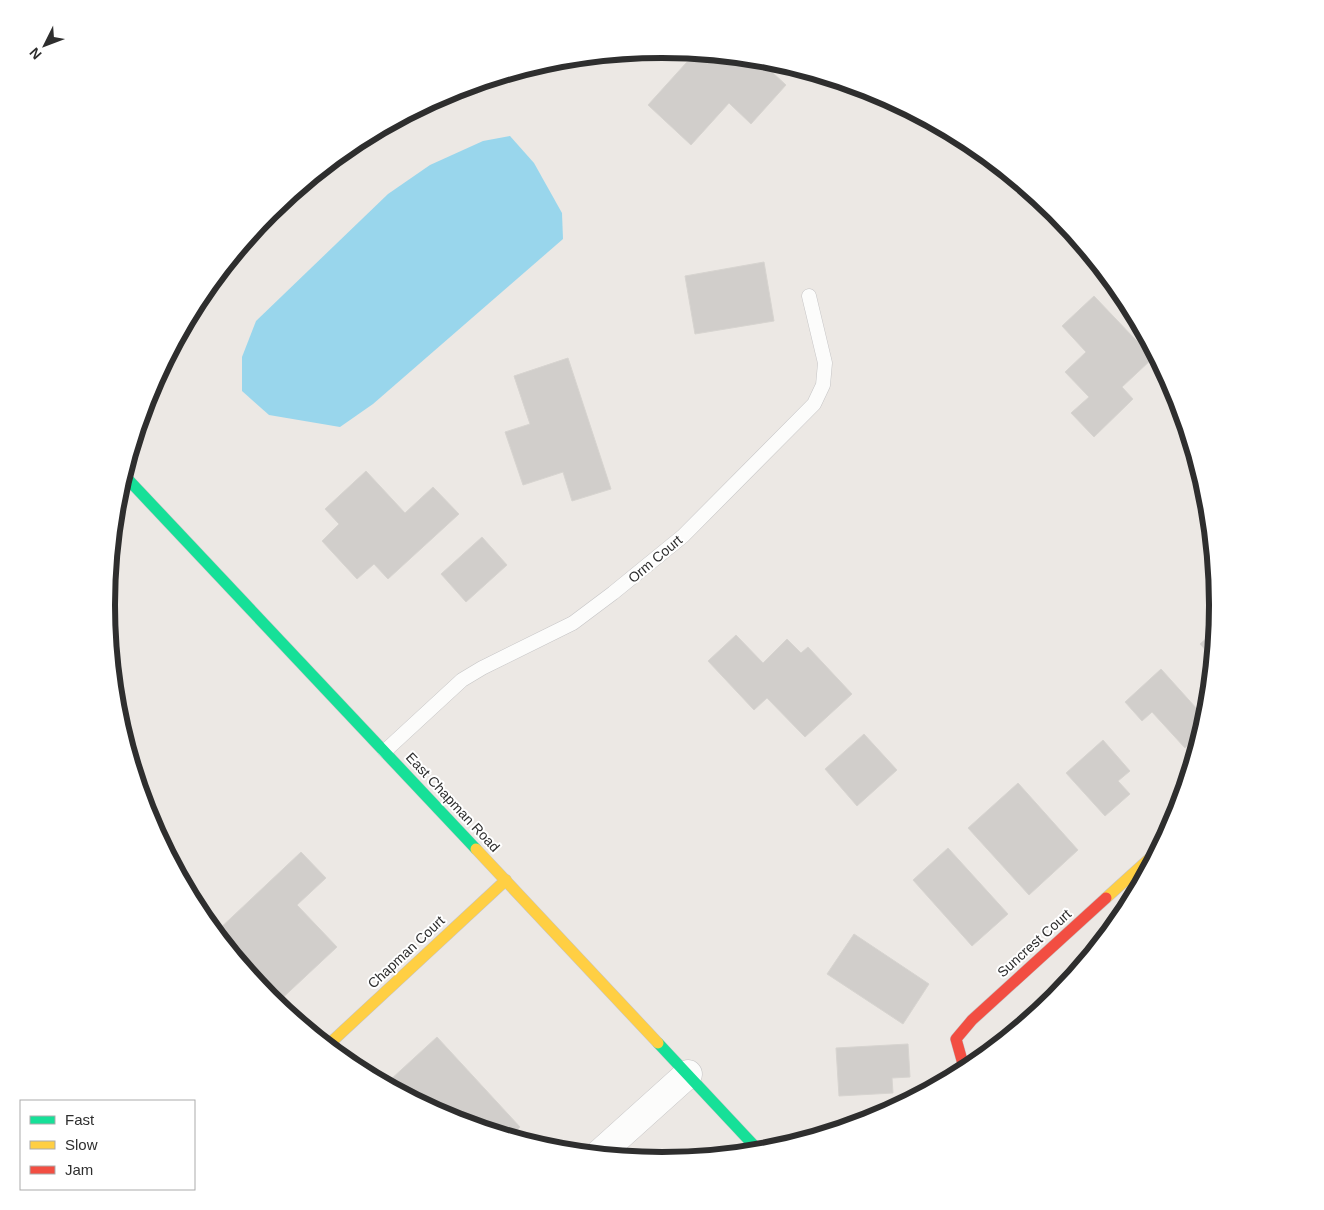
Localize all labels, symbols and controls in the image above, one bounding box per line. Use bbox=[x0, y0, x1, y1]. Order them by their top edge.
north arrow bbox=[20, 20, 70, 70]
text: N bbox=[26, 45, 45, 63]
street label: Orm Court bbox=[625, 532, 685, 586]
street label: East Chapman Road bbox=[403, 749, 503, 855]
street label: Suncrest Court bbox=[994, 906, 1074, 980]
street label: Chapman Court bbox=[364, 912, 448, 992]
legend bbox=[20, 1100, 195, 1190]
text: Fast bbox=[65, 1111, 95, 1128]
text: Slow bbox=[65, 1136, 98, 1153]
text: Jam bbox=[65, 1161, 93, 1178]

